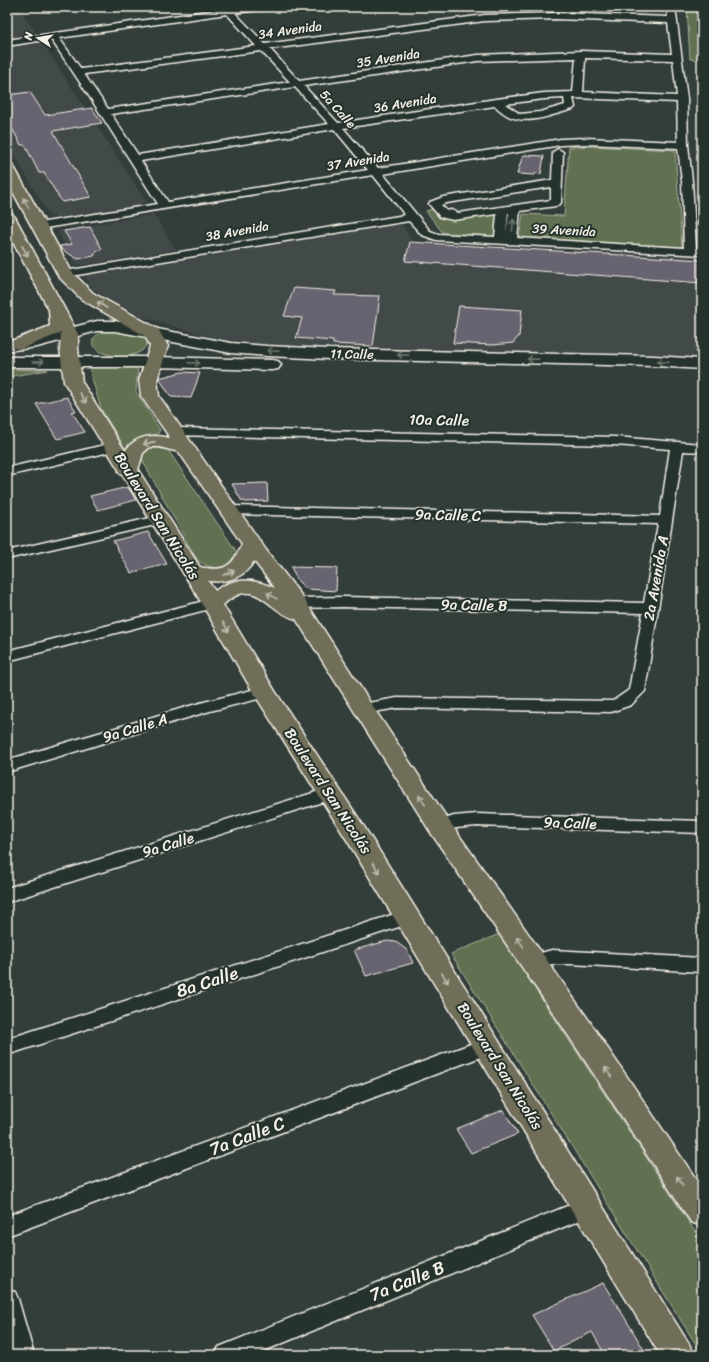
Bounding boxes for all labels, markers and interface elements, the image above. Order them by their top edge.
street label: 34 Avenida [257,14,324,46]
north arrow [18,18,58,58]
text: N [18,30,39,43]
street label: 35 Avenida [355,42,422,74]
street label: 5a Calle [314,84,362,134]
street label: 36 Avenida [372,87,438,119]
street label: 37 Avenida [325,145,391,177]
one-way arrow [22,197,29,209]
street label: 38 Avenida [204,214,271,248]
street label: 39 Avenida [532,217,597,243]
one-way arrow [509,219,516,232]
one-way arrow [22,245,30,257]
one-way arrow [97,301,108,309]
street label: 11 Calle [330,342,374,366]
one-way arrow [267,347,280,355]
one-way arrow [397,352,410,359]
one-way arrow [527,355,540,362]
one-way arrow [31,358,44,365]
one-way arrow [657,358,670,365]
one-way arrow [187,359,200,367]
one-way arrow [79,392,87,403]
street label: 10a Calle [409,406,469,434]
one-way arrow [143,440,156,448]
street label: Boulevard San Nicolás [107,447,207,585]
street label: 9a Calle C [414,501,482,529]
street label: 2a Avenida A [636,533,676,623]
one-way arrow [223,568,235,576]
street label: 9a Calle B [440,591,508,619]
one-way arrow [267,592,278,600]
one-way arrow [222,621,230,633]
street label: 9a Calle A [99,706,171,750]
street label: Boulevard San Nicolás [277,722,379,860]
one-way arrow [418,794,426,806]
street label: 9a Calle [543,809,597,837]
street label: 9a Calle [139,825,197,865]
one-way arrow [373,862,381,874]
one-way arrow [515,936,523,948]
street label: 8a Calle [172,957,243,1007]
one-way arrow [441,972,449,983]
street label: Boulevard San Nicolás [450,997,550,1135]
one-way arrow [604,1067,613,1078]
street label: 7a Calle C [204,1107,290,1165]
one-way arrow [676,1175,684,1187]
street label: 7a Calle B [364,1251,450,1311]

